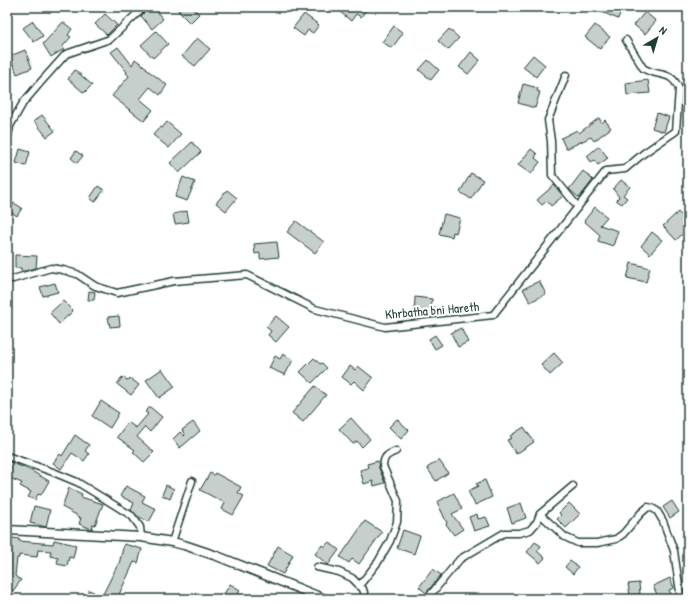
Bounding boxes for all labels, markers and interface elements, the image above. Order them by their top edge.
north arrow [637,18,677,58]
text: N [657,23,670,38]
street label: Khrbatha bni Hareth [384,297,480,323]

